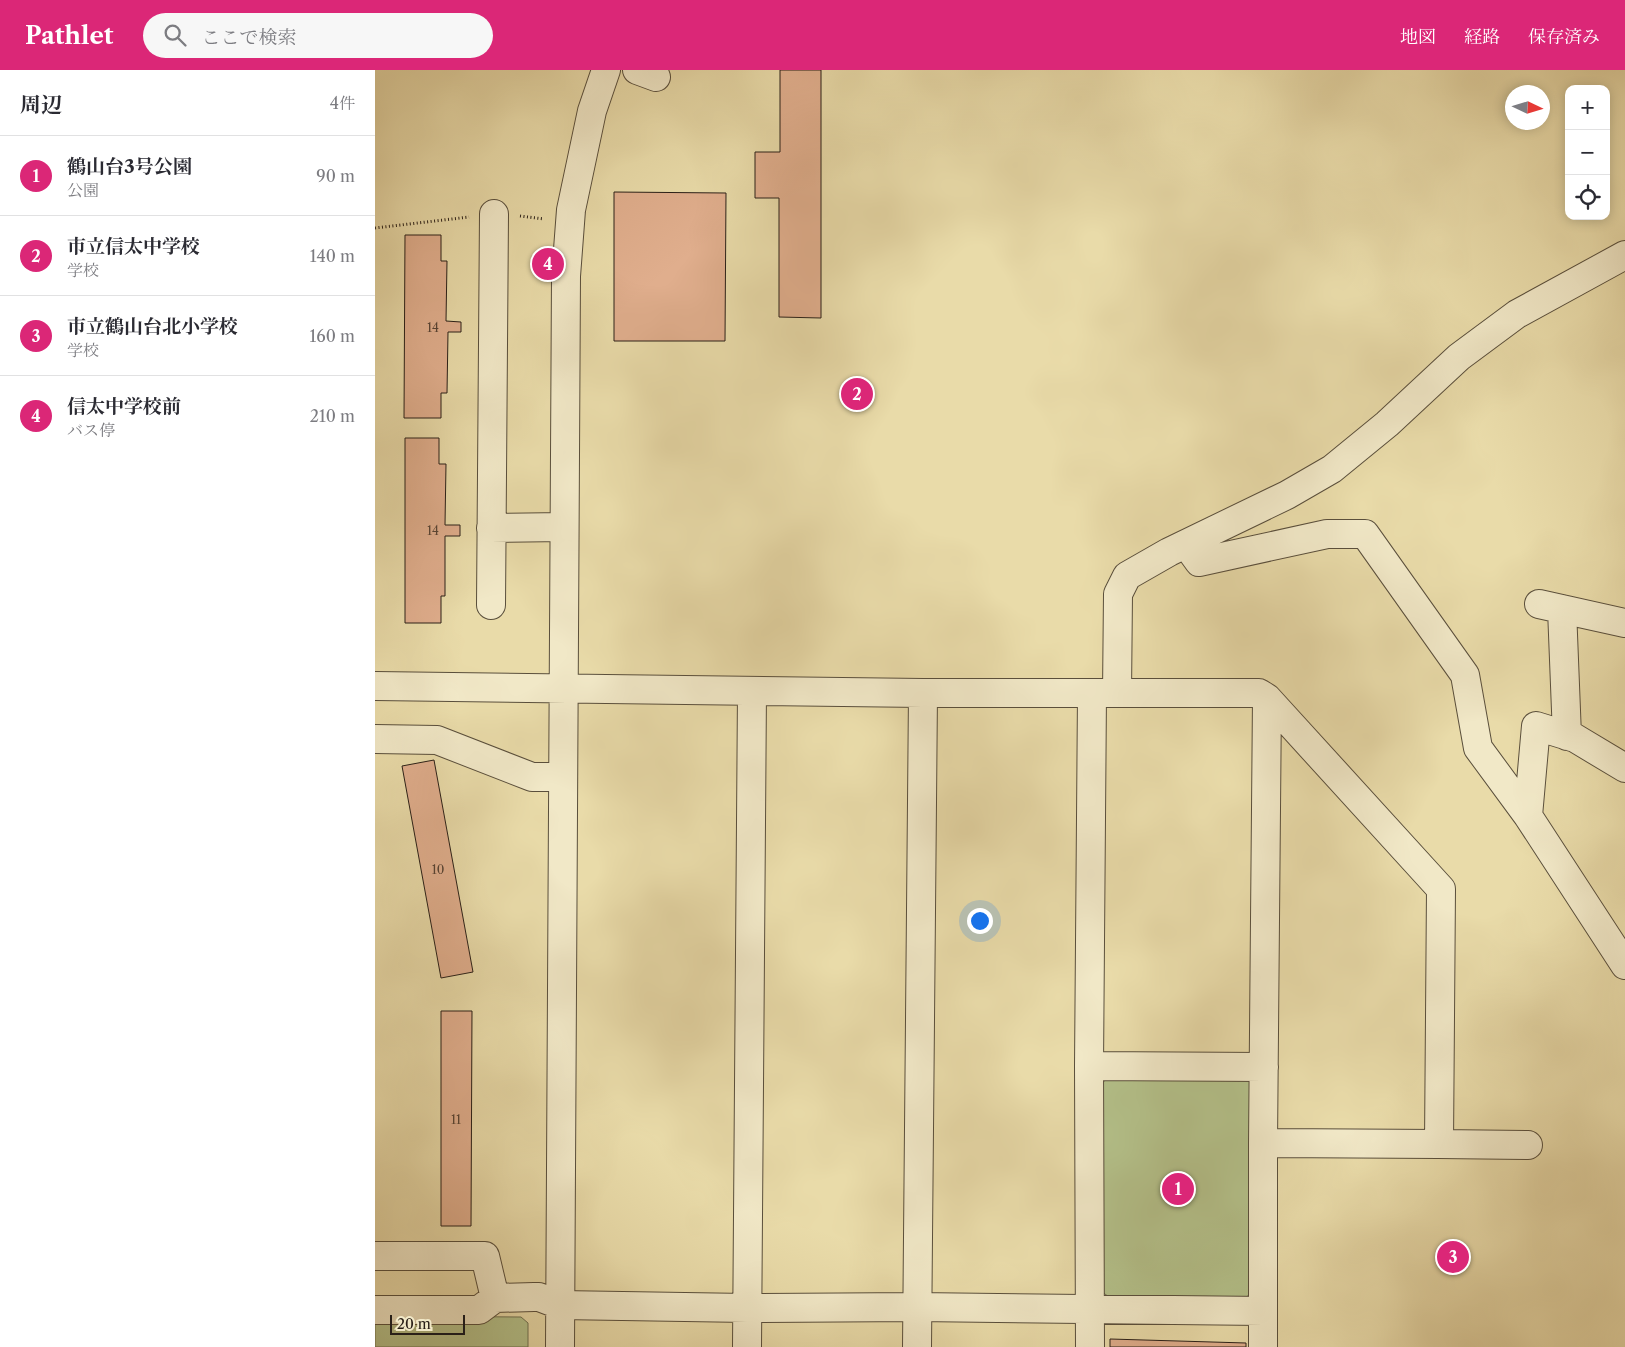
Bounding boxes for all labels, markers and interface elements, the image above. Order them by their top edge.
search box [143,13,493,58]
text: Pathlet [25,21,113,50]
icon: search [161,21,189,49]
text: ここで検索 [201,26,296,49]
text: 地図 [1400,26,1436,48]
text: 経路 [1464,26,1500,48]
text: 保存済み [1528,26,1600,48]
north arrow [1505,85,1550,130]
map controls [1565,85,1610,220]
button: + [1565,85,1610,130]
text: 周辺 [20,92,62,117]
text: 4件 [330,93,355,113]
button: − [1565,130,1610,175]
text: 鶴山台3号公園 [67,155,192,178]
text: 1 [32,166,40,186]
text: 90 m [316,166,355,186]
button: locate [1565,175,1610,220]
text: 公園 [67,180,99,200]
text: 市立信太中学校 [67,235,200,258]
pin: 4 [532,245,564,283]
text: 2 [31,246,41,266]
text: 140 m [310,246,355,266]
text: 学校 [67,260,99,280]
text: 市立鶴山台北小学校 [67,315,238,338]
house number: 14 [427,320,439,335]
text: 3 [31,326,41,346]
text: 160 m [310,326,355,346]
text: 学校 [67,340,99,360]
pin: 2 [841,375,873,413]
text: 信太中学校前 [67,395,181,418]
text: 4 [31,406,41,426]
text: 210 m [310,406,355,426]
text: バス停 [67,420,115,440]
house number: 14 [427,523,439,538]
house number: 10 [432,862,444,877]
your location [967,908,993,934]
house number: 11 [451,1112,461,1127]
pin: 1 [1162,1170,1194,1208]
pin: 3 [1437,1238,1469,1276]
scale bar [390,1312,465,1335]
text: 20 m [397,1315,431,1333]

